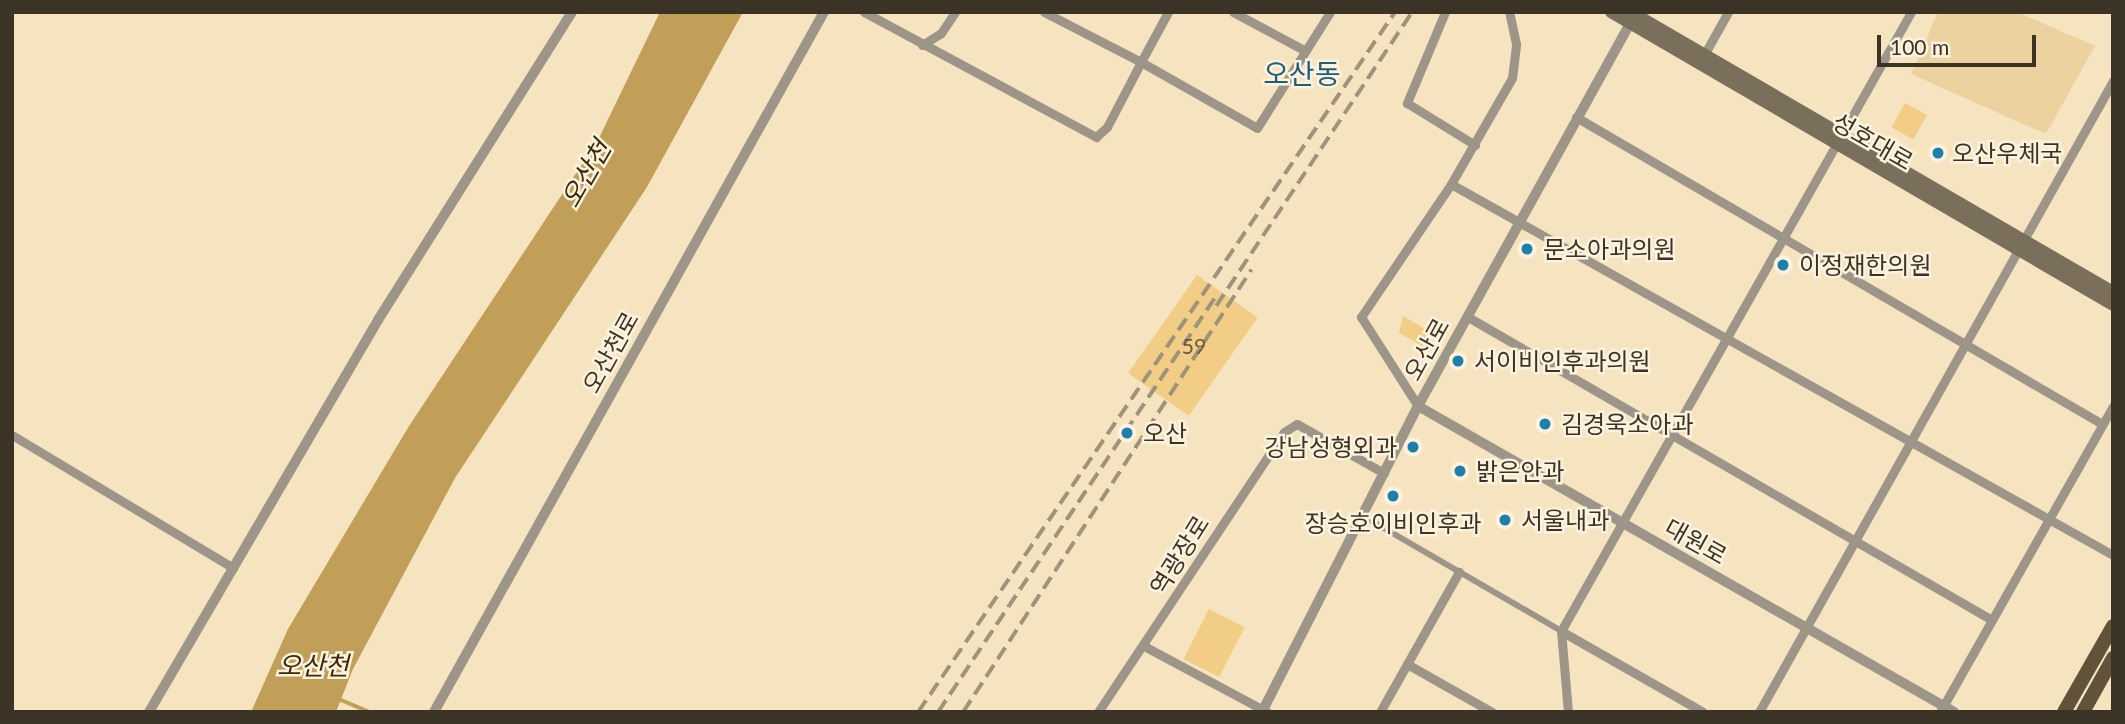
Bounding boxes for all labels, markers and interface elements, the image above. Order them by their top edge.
scale bar [1880,21,2039,65]
text: 100 m [1890,34,1949,59]
district label: 오산동 [1263,56,1341,90]
street label: 성호대로 [1828,106,1918,176]
water label: 오산천 [555,135,617,213]
place label: 오산우체국 [1952,139,2062,167]
marker: 오산우체국 [1930,145,1946,161]
place label: 문소아과의원 [1543,235,1675,263]
marker: 문소아과의원 [1517,239,1537,259]
place label: 이정재한의원 [1799,251,1931,279]
marker: 이정재한의원 [1773,255,1793,275]
street label: 오산천로 [576,306,644,398]
street label: 오산로 [1397,313,1455,385]
house number: 59 [1182,333,1206,359]
place label: 서이비인후과의원 [1474,347,1651,375]
marker: 서이비인후과의원 [1448,351,1468,371]
place label: 김경욱소아과 [1561,410,1693,438]
marker: 김경욱소아과 [1535,414,1555,434]
place label: 오산 [1143,419,1187,447]
marker: 오산 [1117,423,1137,443]
place label: 강남성형외과 [1265,433,1397,461]
marker: 강남성형외과 [1403,437,1423,457]
place label: 밝은안과 [1476,457,1564,485]
marker: 밝은안과 [1450,461,1470,481]
marker: 장승호이비인후과 [1383,486,1403,506]
place label: 서울내과 [1521,506,1609,534]
place label: 장승호이비인후과 [1305,509,1481,537]
street label: 역광장로 [1143,510,1215,600]
marker: 서울내과 [1495,510,1515,530]
street label: 대원로 [1660,512,1732,570]
water label: 오산천 [277,650,349,682]

